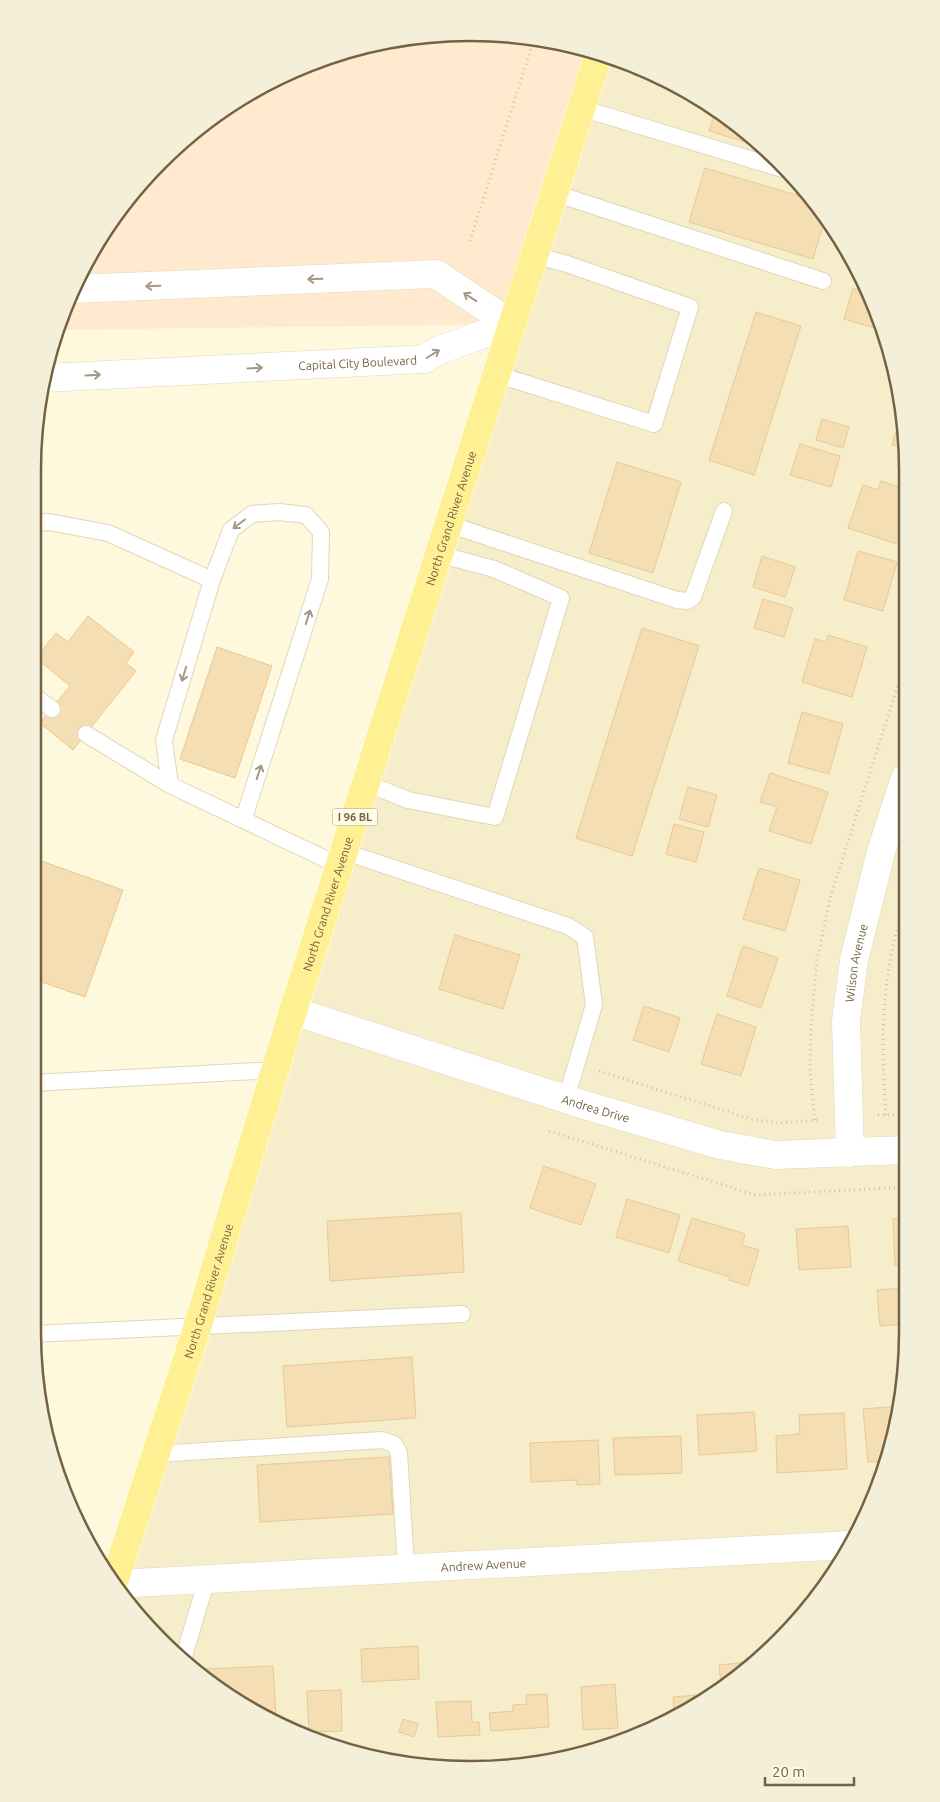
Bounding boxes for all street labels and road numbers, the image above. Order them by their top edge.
street label: Capital City Boulevard [298,353,417,372]
street label: North Grand River Avenue [423,449,478,587]
road number: I 96 BL [332,809,378,826]
street label: North Grand River Avenue [300,835,355,973]
street label: Wilson Avenue [842,922,869,1003]
street label: Andrea Drive [560,1092,631,1124]
street label: North Grand River Avenue [181,1222,235,1360]
street label: Andrew Avenue [440,1556,526,1573]

